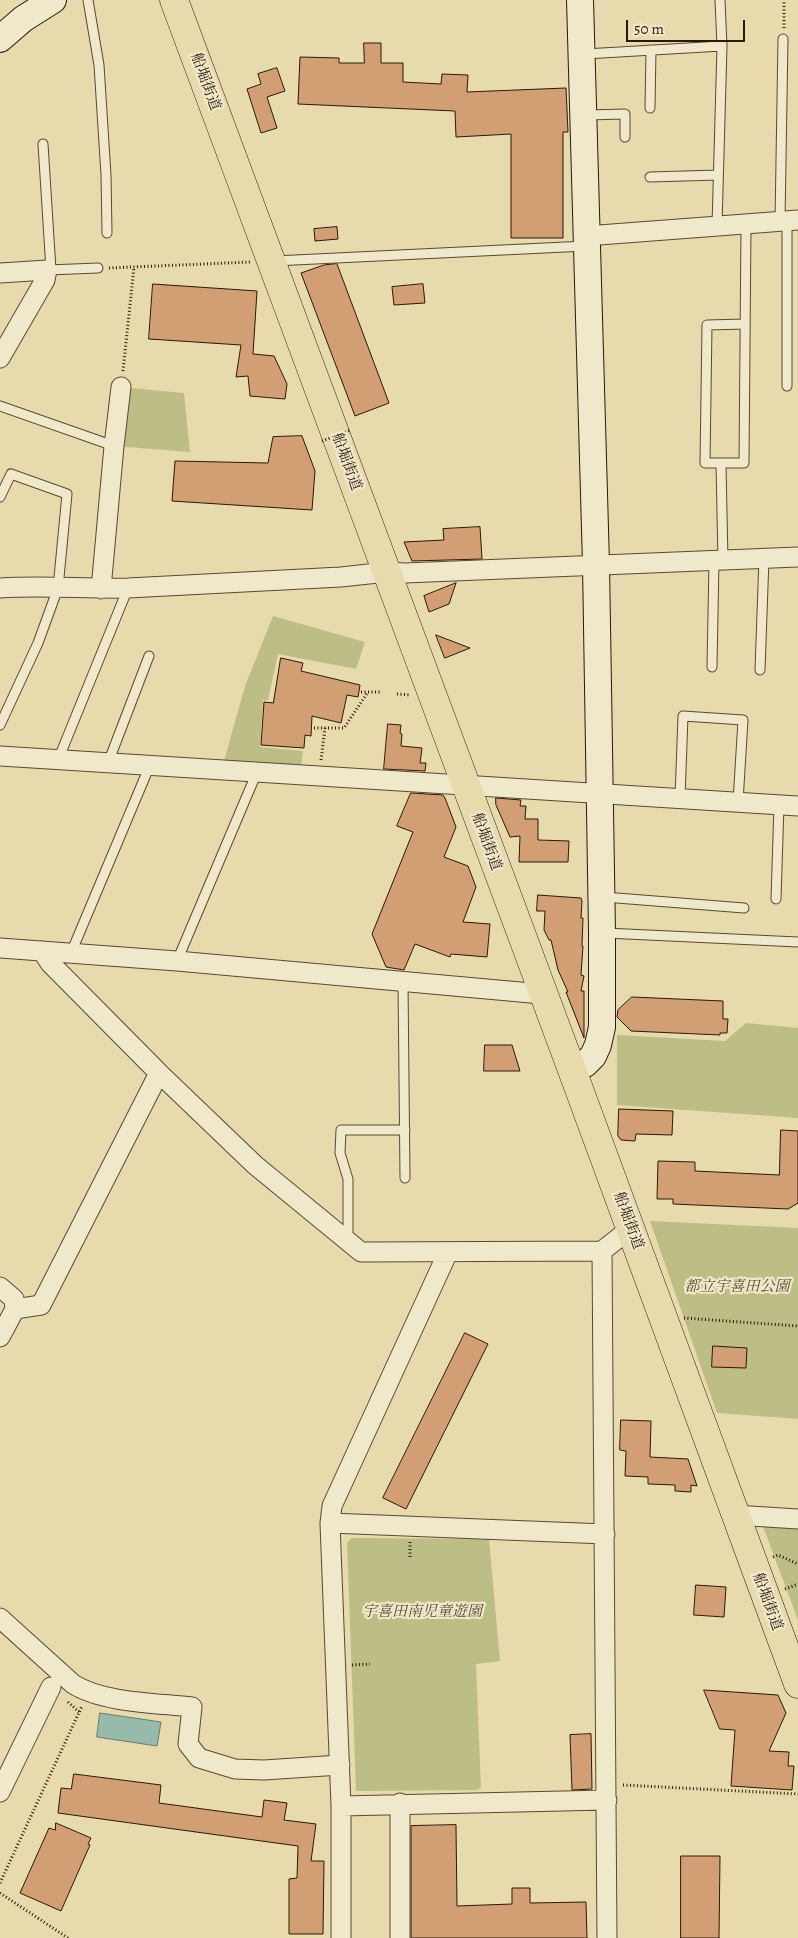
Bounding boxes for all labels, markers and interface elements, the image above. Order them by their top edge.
scale bar [628,10,747,42]
text: 50 m [634,19,664,39]
street label: 船堀街道 [186,51,224,113]
street label: 船堀街道 [327,431,365,493]
street label: 船堀街道 [467,811,505,873]
street label: 船堀街道 [609,1190,647,1252]
park label: 都立宇喜田公園 [685,1278,789,1296]
street label: 船堀街道 [748,1571,786,1633]
park label: 宇喜田南児童遊園 [362,1603,482,1621]

